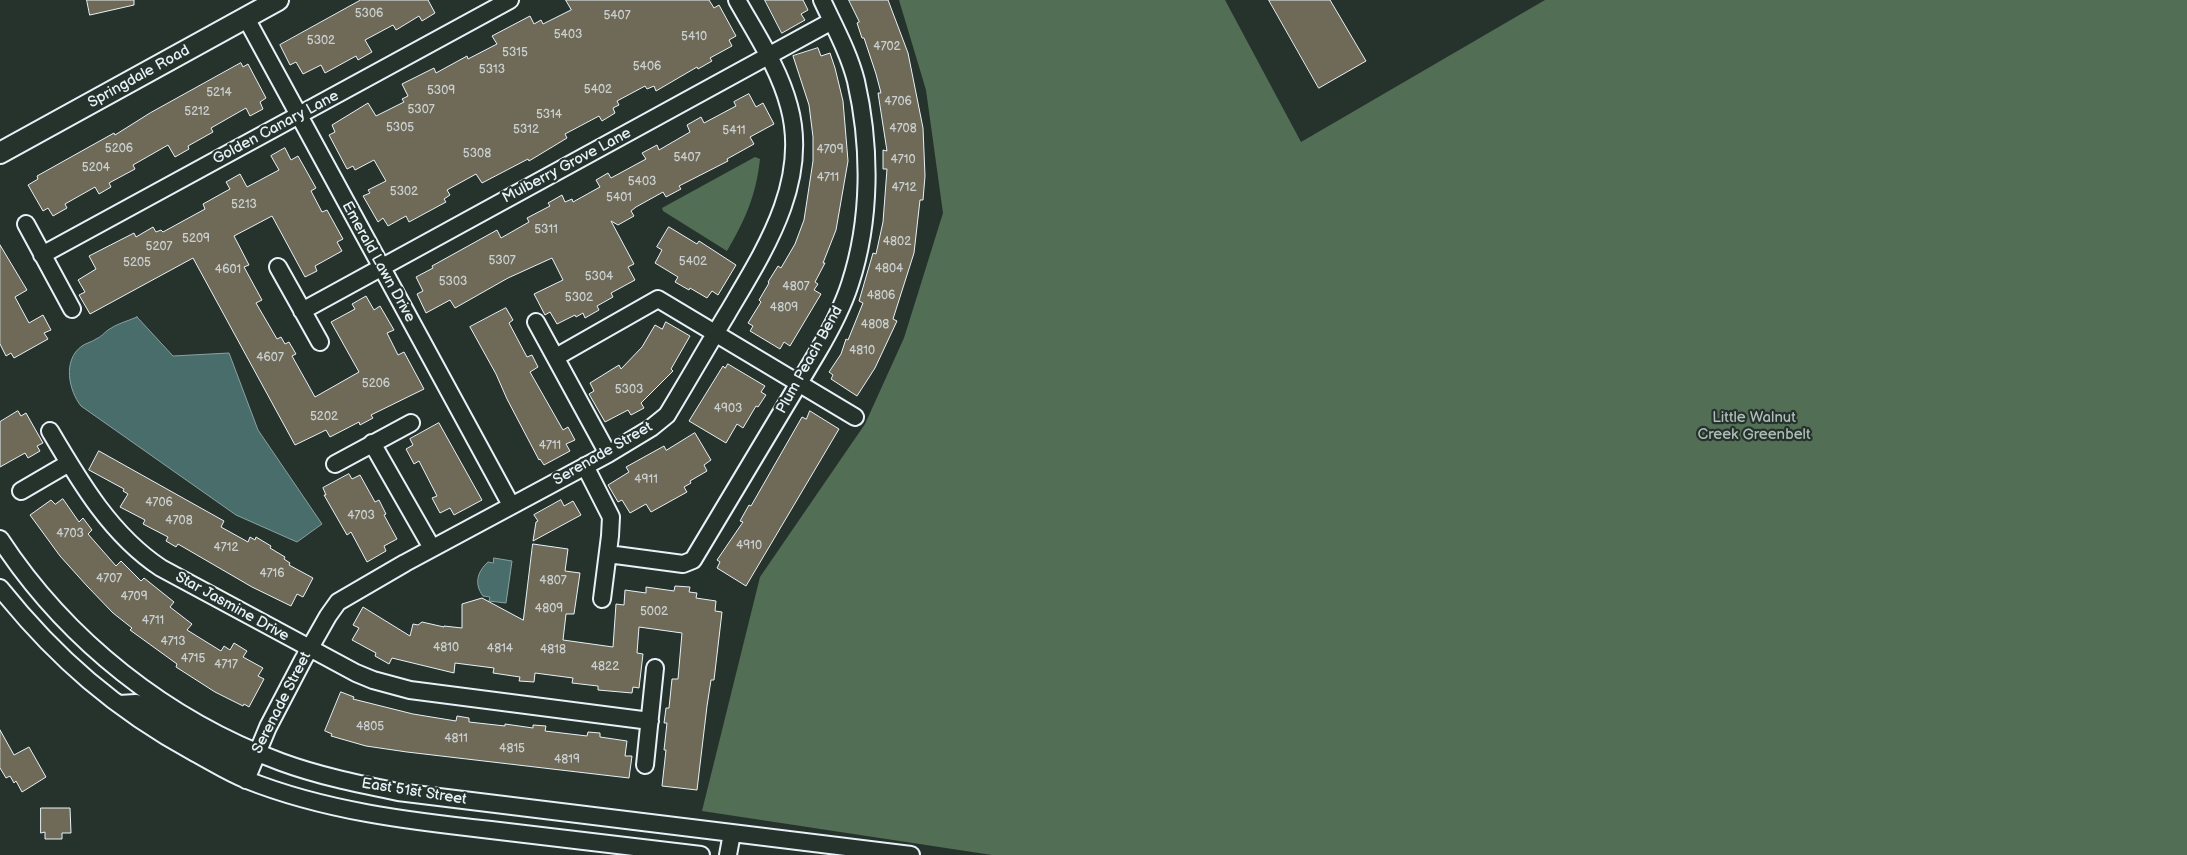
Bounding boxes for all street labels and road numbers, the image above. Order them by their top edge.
street label: Springdale Road [85,42,193,112]
street label: Golden Canary Lane [210,87,342,169]
street label: Mulberry Grove Lane [500,124,634,208]
street label: Emerald Lawn Drive [337,199,419,325]
street label: Plum Peach Bend [773,303,847,417]
street label: Serenade Street [550,418,656,490]
street label: Star Jasmine Drive [172,568,292,646]
street label: Serenade Street [249,649,315,757]
street label: East 51st Street [360,775,468,809]

